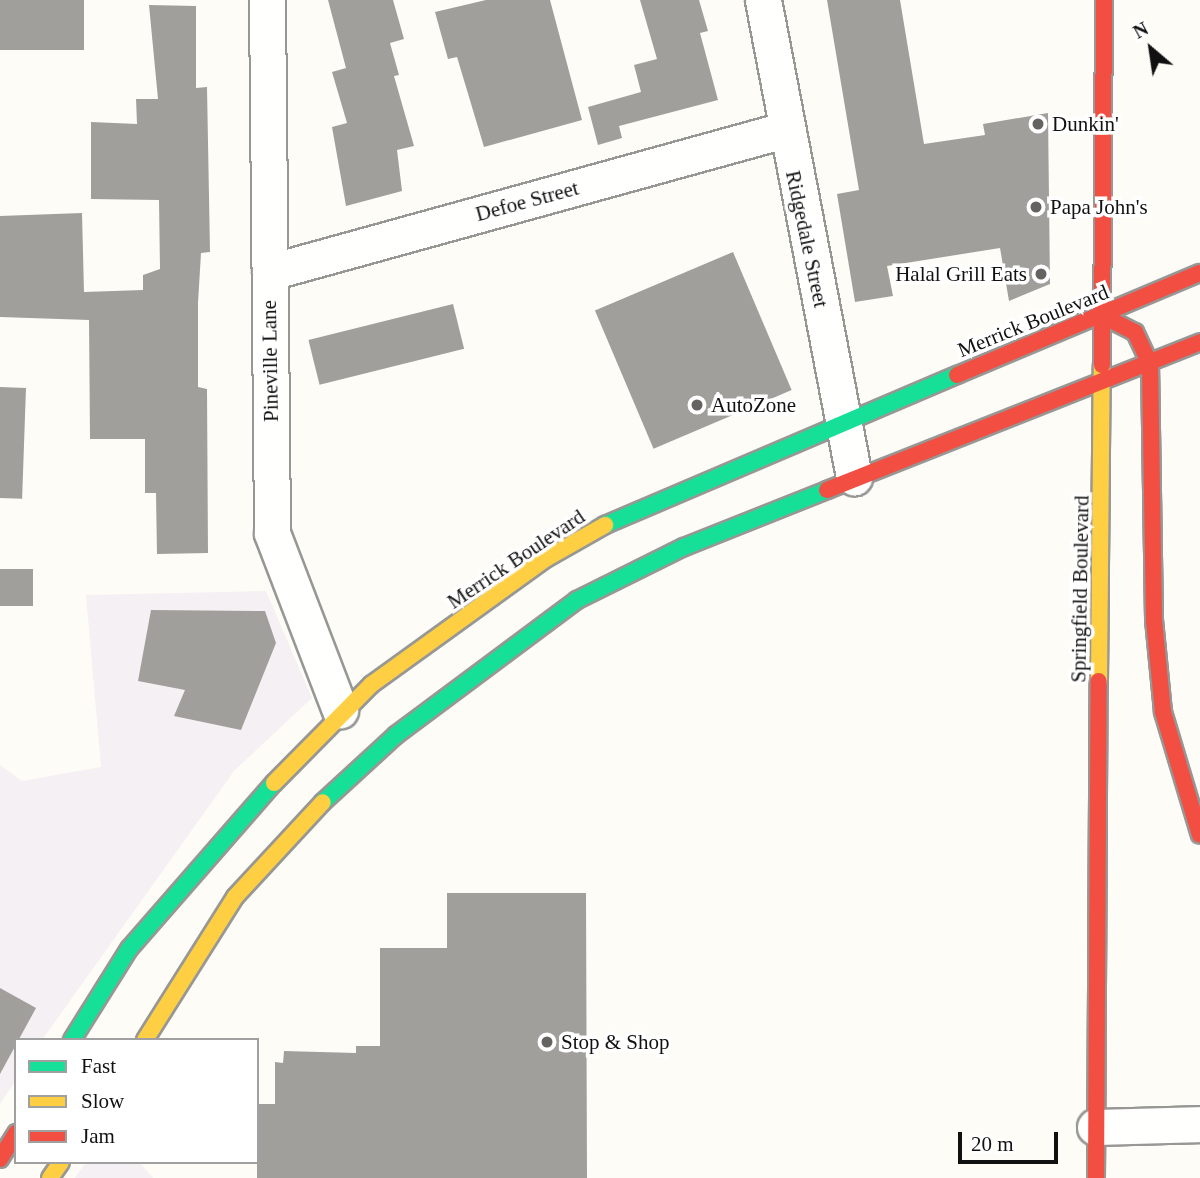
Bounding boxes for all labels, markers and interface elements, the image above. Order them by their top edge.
north arrow [1116,14,1186,84]
text: N [1129,18,1152,43]
place label: Dunkin' [1052,111,1119,137]
marker: Dunkin' [1030,116,1046,132]
street label: Ridgedale Street [780,168,834,310]
street label: Defoe Street [473,175,581,227]
place label: Papa John's [1050,194,1148,220]
marker: Papa John's [1028,199,1044,215]
place label: Halal Grill Eats [895,261,1027,287]
marker: Halal Grill Eats [1033,266,1049,282]
street label: Merrick Boulevard [954,279,1112,363]
street label: Pineville Lane [256,300,284,422]
place label: AutoZone [711,392,796,418]
marker: AutoZone [689,397,705,413]
street label: Springfield Boulevard [1066,495,1094,683]
street label: Merrick Boulevard [442,504,590,614]
place label: Stop & Shop [561,1029,670,1055]
marker: Stop & Shop [539,1034,555,1050]
legend [14,1038,259,1164]
text: Fast [81,1054,116,1078]
text: Slow [81,1089,124,1113]
scale bar [962,1118,1062,1162]
text: Jam [81,1124,115,1148]
text: 20 m [971,1132,1014,1156]

